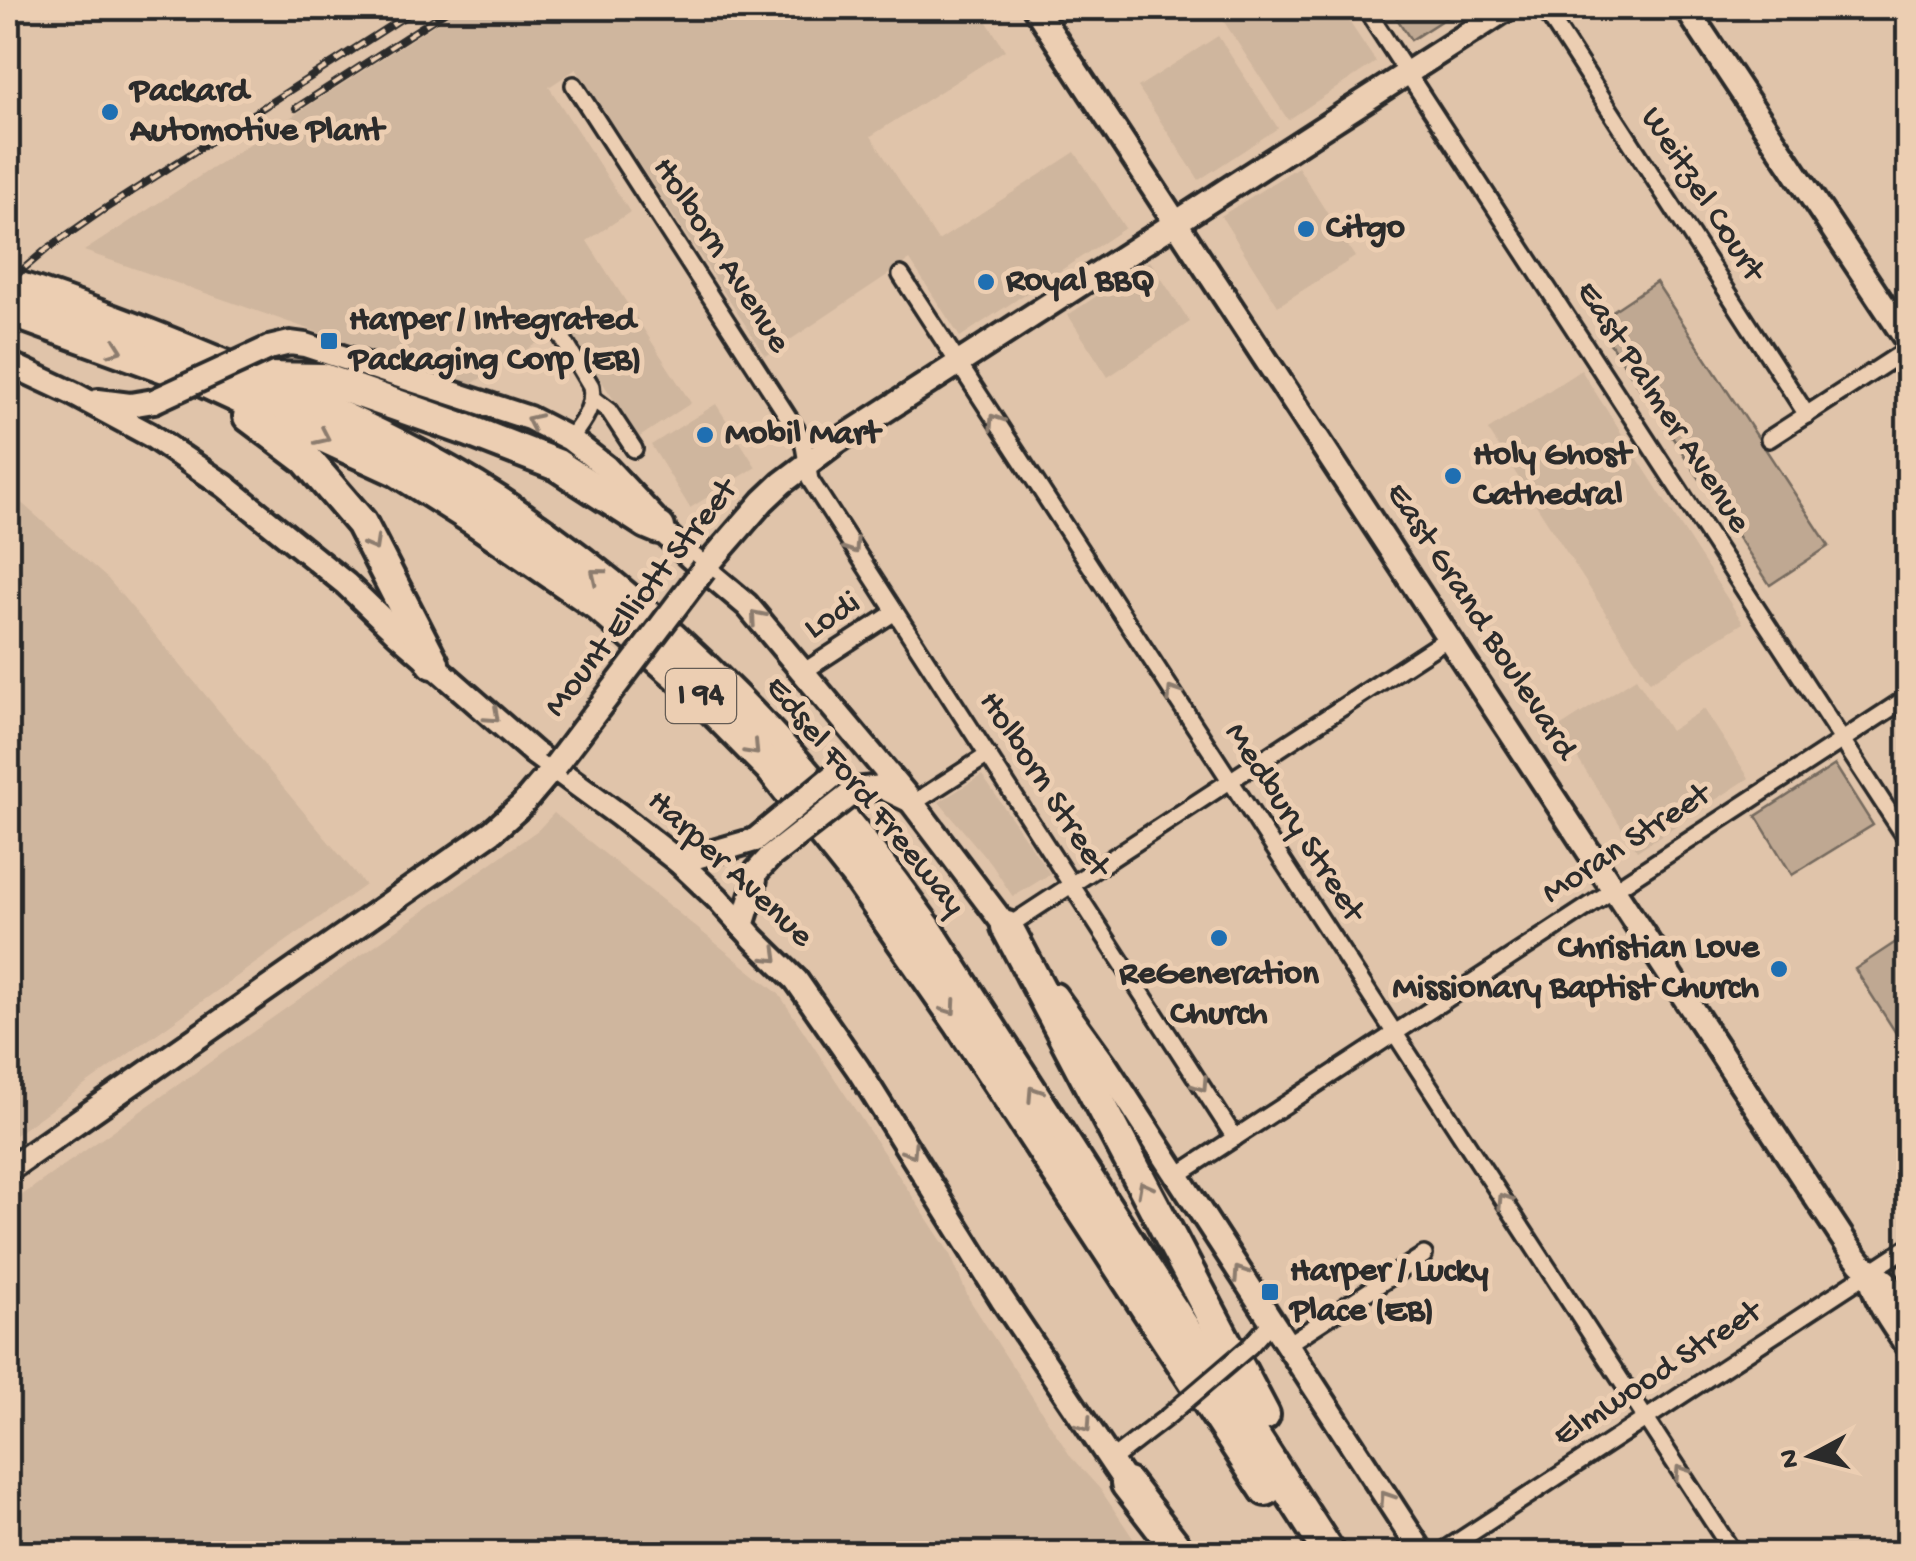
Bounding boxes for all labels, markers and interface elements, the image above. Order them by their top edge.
place label: Packard Automotive Plant [128,72,387,153]
street label: Weitzel Court [1630,100,1774,292]
marker: Packard Automotive Plant [99,101,121,123]
street label: Holborn Avenue [642,150,799,362]
place label: Citgo [1326,209,1405,250]
marker: Citgo [1295,218,1317,240]
place label: Royal BBQ [1006,262,1154,303]
marker: Royal BBQ [975,271,997,293]
street label: East Palmer Avenue [1565,274,1759,542]
place label: Harper / Integrated Packaging Corp (EB) [347,301,642,382]
marker: Harper / Integrated Packaging Corp (EB) [318,330,340,352]
one-way arrow [107,337,124,358]
one-way arrow [525,413,543,433]
one-way arrow [989,413,1008,431]
place label: Mobil Mart [725,415,884,456]
one-way arrow [313,424,331,444]
marker: Mobil Mart [694,424,716,446]
place label: Holy Ghost Cathedral [1473,436,1634,517]
marker: Holy Ghost Cathedral [1442,465,1464,487]
street label: Mount Elliott Street [536,469,749,726]
street label: East Grand Boulevard [1375,476,1586,770]
one-way arrow [360,533,380,551]
one-way arrow [841,537,860,555]
one-way arrow [590,569,608,587]
street label: Lodi [797,584,869,650]
one-way arrow [750,610,768,629]
road number: I 94 [666,669,736,723]
street label: Edsel Ford Freeway [755,669,973,925]
street label: Holborn Street [968,684,1120,888]
one-way arrow [1166,686,1185,704]
one-way arrow [481,704,500,722]
street label: Medbury Street [1213,716,1374,932]
one-way arrow [741,738,759,756]
street label: Moran Street [1535,774,1721,915]
street label: Harper Avenue [637,782,822,958]
marker: ReGeneration Church [1208,927,1230,949]
place label: Christian Love Missionary Baptist Church [1392,929,1760,1010]
one-way arrow [760,944,778,962]
place label: ReGeneration Church [1119,955,1319,1036]
marker: Christian Love Missionary Baptist Church [1768,958,1790,980]
one-way arrow [938,997,956,1015]
one-way arrow [1188,1074,1207,1092]
one-way arrow [1028,1086,1046,1105]
one-way arrow [898,1140,917,1158]
one-way arrow [1137,1181,1157,1199]
one-way arrow [1497,1192,1516,1210]
place label: Harper / Lucky Place (EB) [1288,1252,1489,1333]
one-way arrow [1233,1265,1252,1283]
marker: Harper / Lucky Place (EB) [1259,1281,1281,1303]
street label: Elmwood Street [1546,1291,1772,1458]
north arrow [1761,1406,1861,1506]
one-way arrow [1073,1414,1091,1433]
text: N [1773,1447,1808,1470]
one-way arrow [1674,1465,1693,1483]
one-way arrow [1380,1491,1399,1509]

